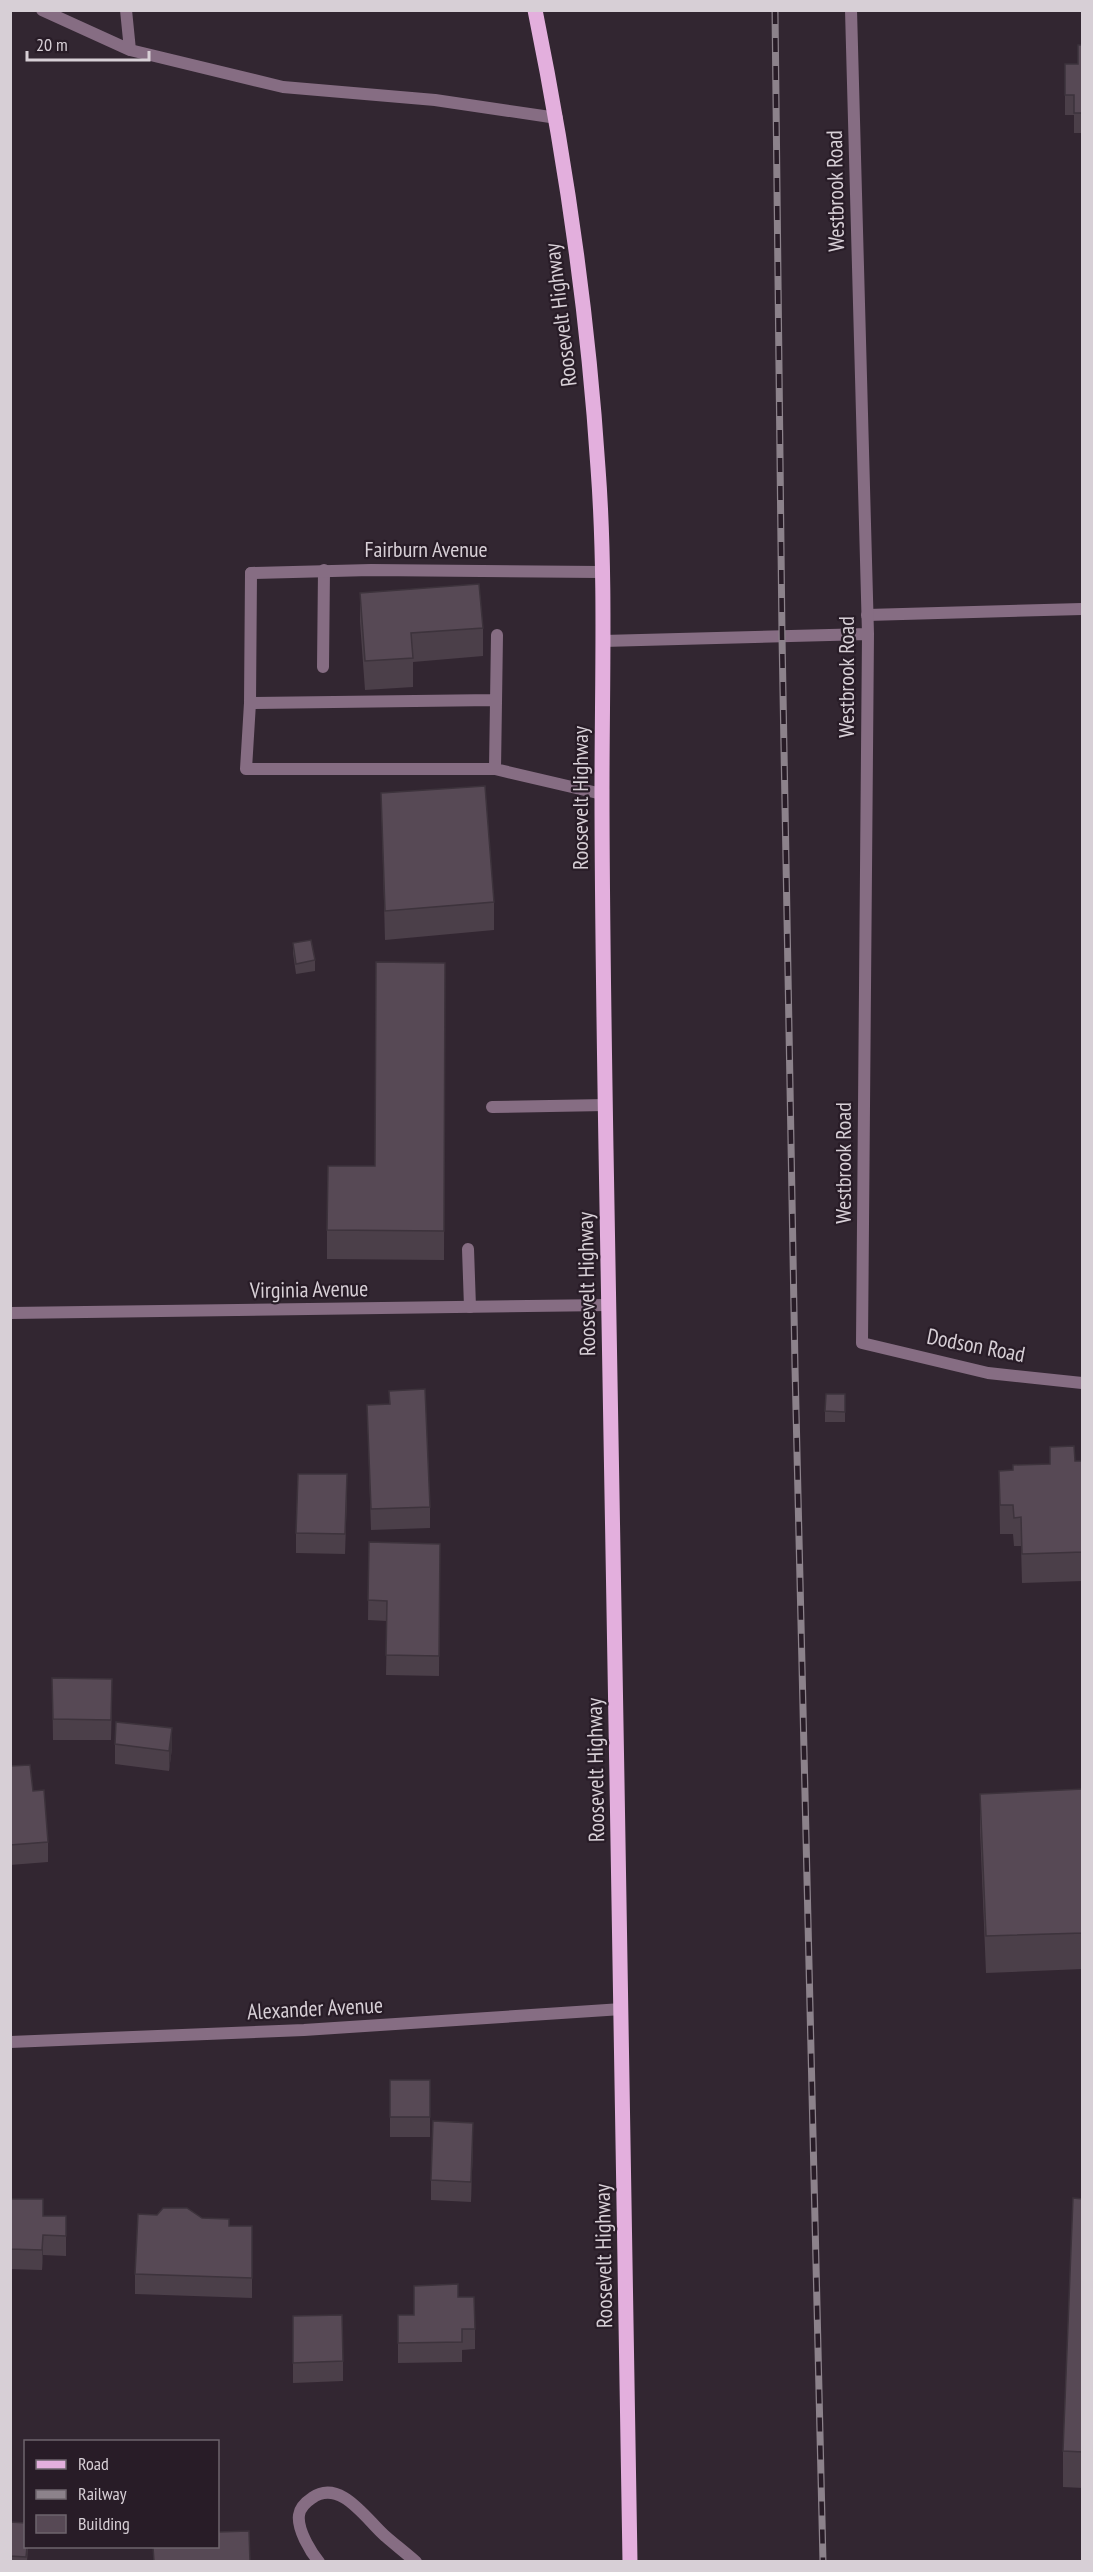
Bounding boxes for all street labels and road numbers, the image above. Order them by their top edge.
street label: Westbrook Road [820,130,850,252]
street label: Roosevelt Highway [537,241,583,388]
street label: Fairburn Avenue [364,535,488,563]
street label: Westbrook Road [832,616,860,738]
street label: Roosevelt Highway [566,725,594,870]
street label: Westbrook Road [829,1102,857,1224]
street label: Roosevelt Highway [571,1211,601,1356]
street label: Virginia Avenue [249,1274,368,1304]
street label: Dodson Road [925,1322,1027,1368]
street label: Roosevelt Highway [580,1697,610,1842]
street label: Alexander Avenue [246,1990,384,2026]
street label: Roosevelt Highway [588,2183,618,2328]

